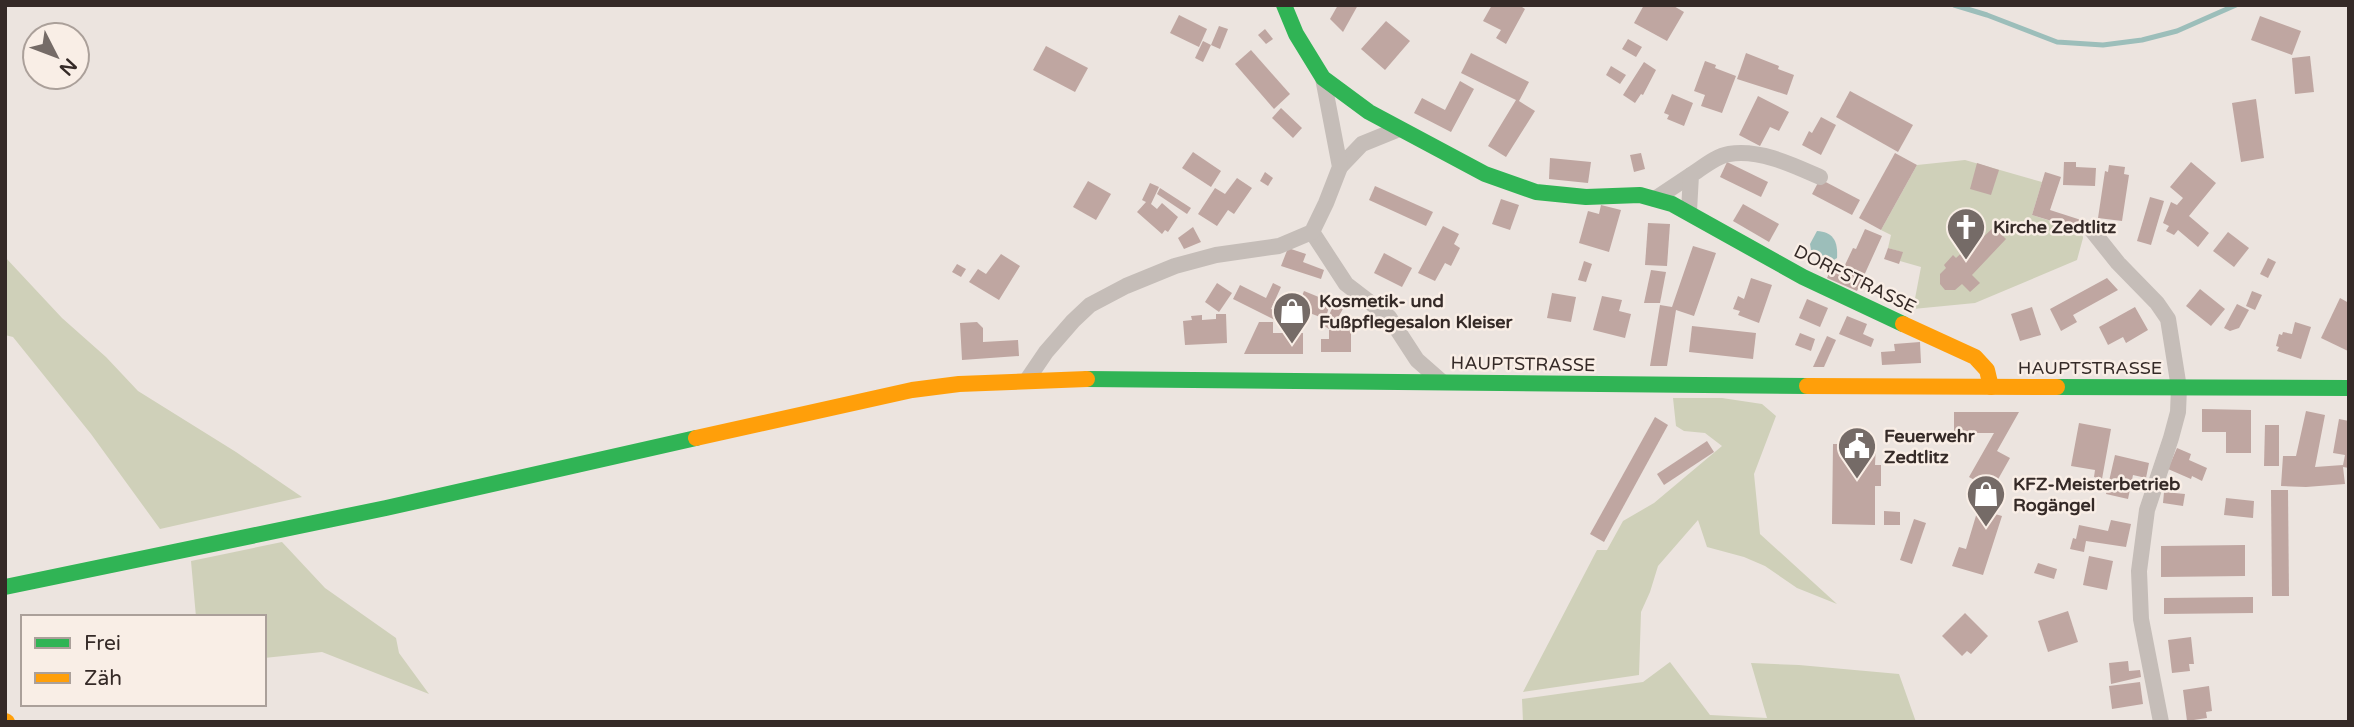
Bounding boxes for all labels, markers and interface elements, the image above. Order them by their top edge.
north arrow [21,21,91,91]
text: N [55,54,81,80]
church icon: Kirche Zedtlitz [1945,206,1987,261]
place label: Kirche Zedtlitz [1993,216,2116,238]
street label: DORFSTRASSE [1790,240,1920,318]
shop icon: Kosmetik- und Fußpflegesalon Kleiser [1271,290,1313,345]
place label: Kosmetik- und Fußpflegesalon Kleiser [1319,290,1514,333]
street label: HAUPTSTRASSE [1450,352,1596,376]
street label: HAUPTSTRASSE [2018,357,2162,379]
public building icon: Feuerwehr Zedtlitz [1836,425,1878,480]
place label: Feuerwehr Zedtlitz [1884,425,1976,468]
shop icon: KFZ-Meisterbetrieb Rogängel [1965,473,2007,528]
place label: KFZ-Meisterbetrieb Rogängel [2013,473,2180,516]
legend [21,615,266,706]
text: Frei [84,631,121,656]
text: Zäh [84,666,122,691]

